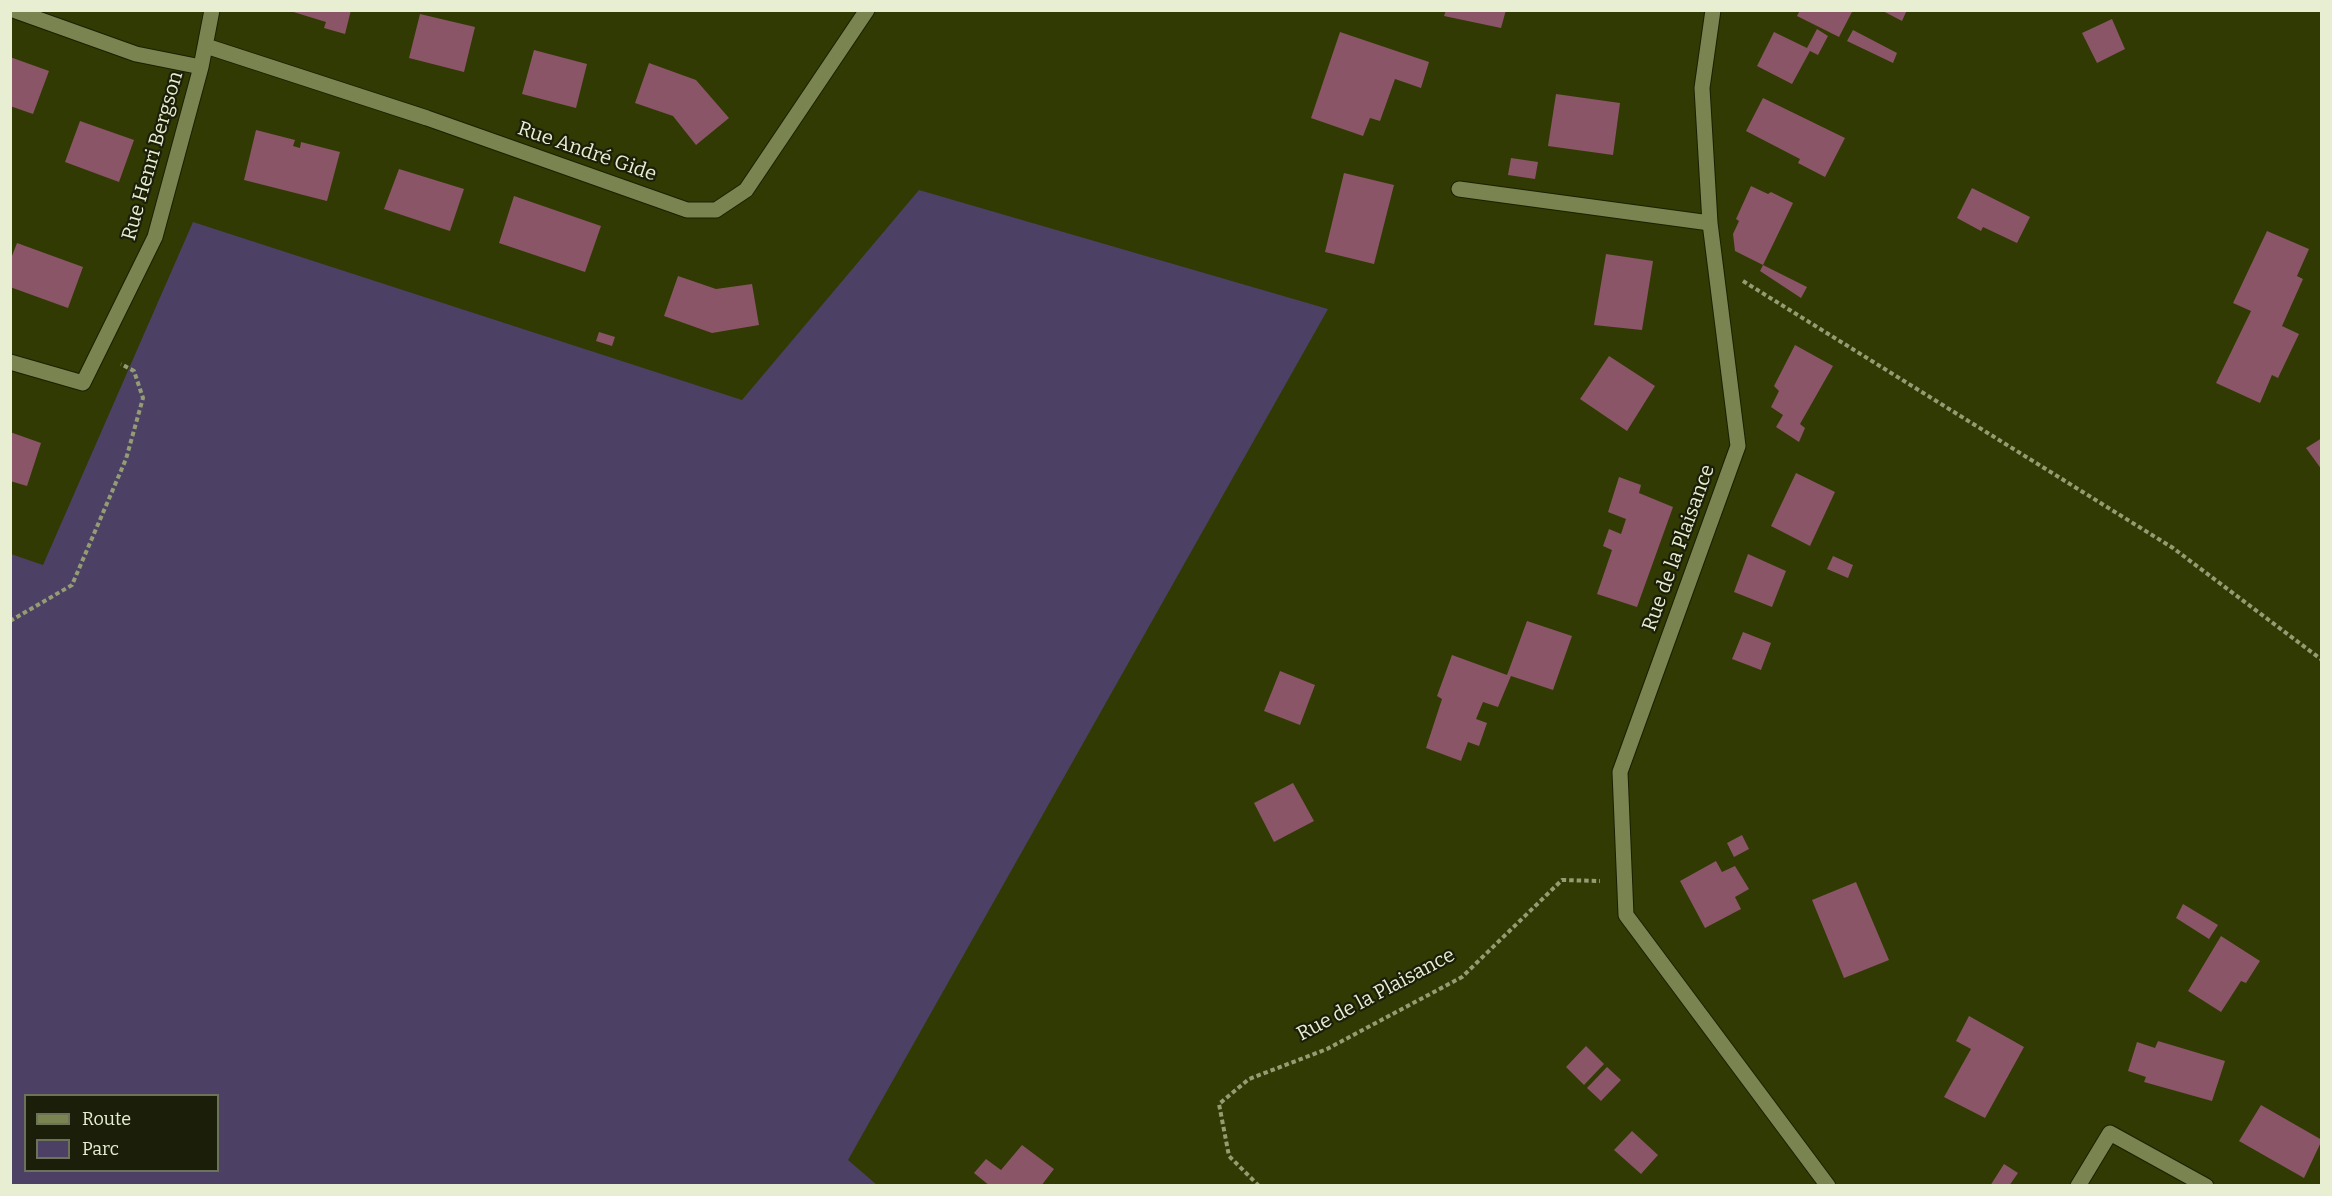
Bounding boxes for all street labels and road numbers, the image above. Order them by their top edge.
street label: Rue Henri Bergson [117,69,189,243]
street label: Rue André Gide [514,117,660,187]
street label: Rue de la Plaisance [1638,461,1720,635]
street label: Rue de la Plaisance [1293,943,1459,1047]

